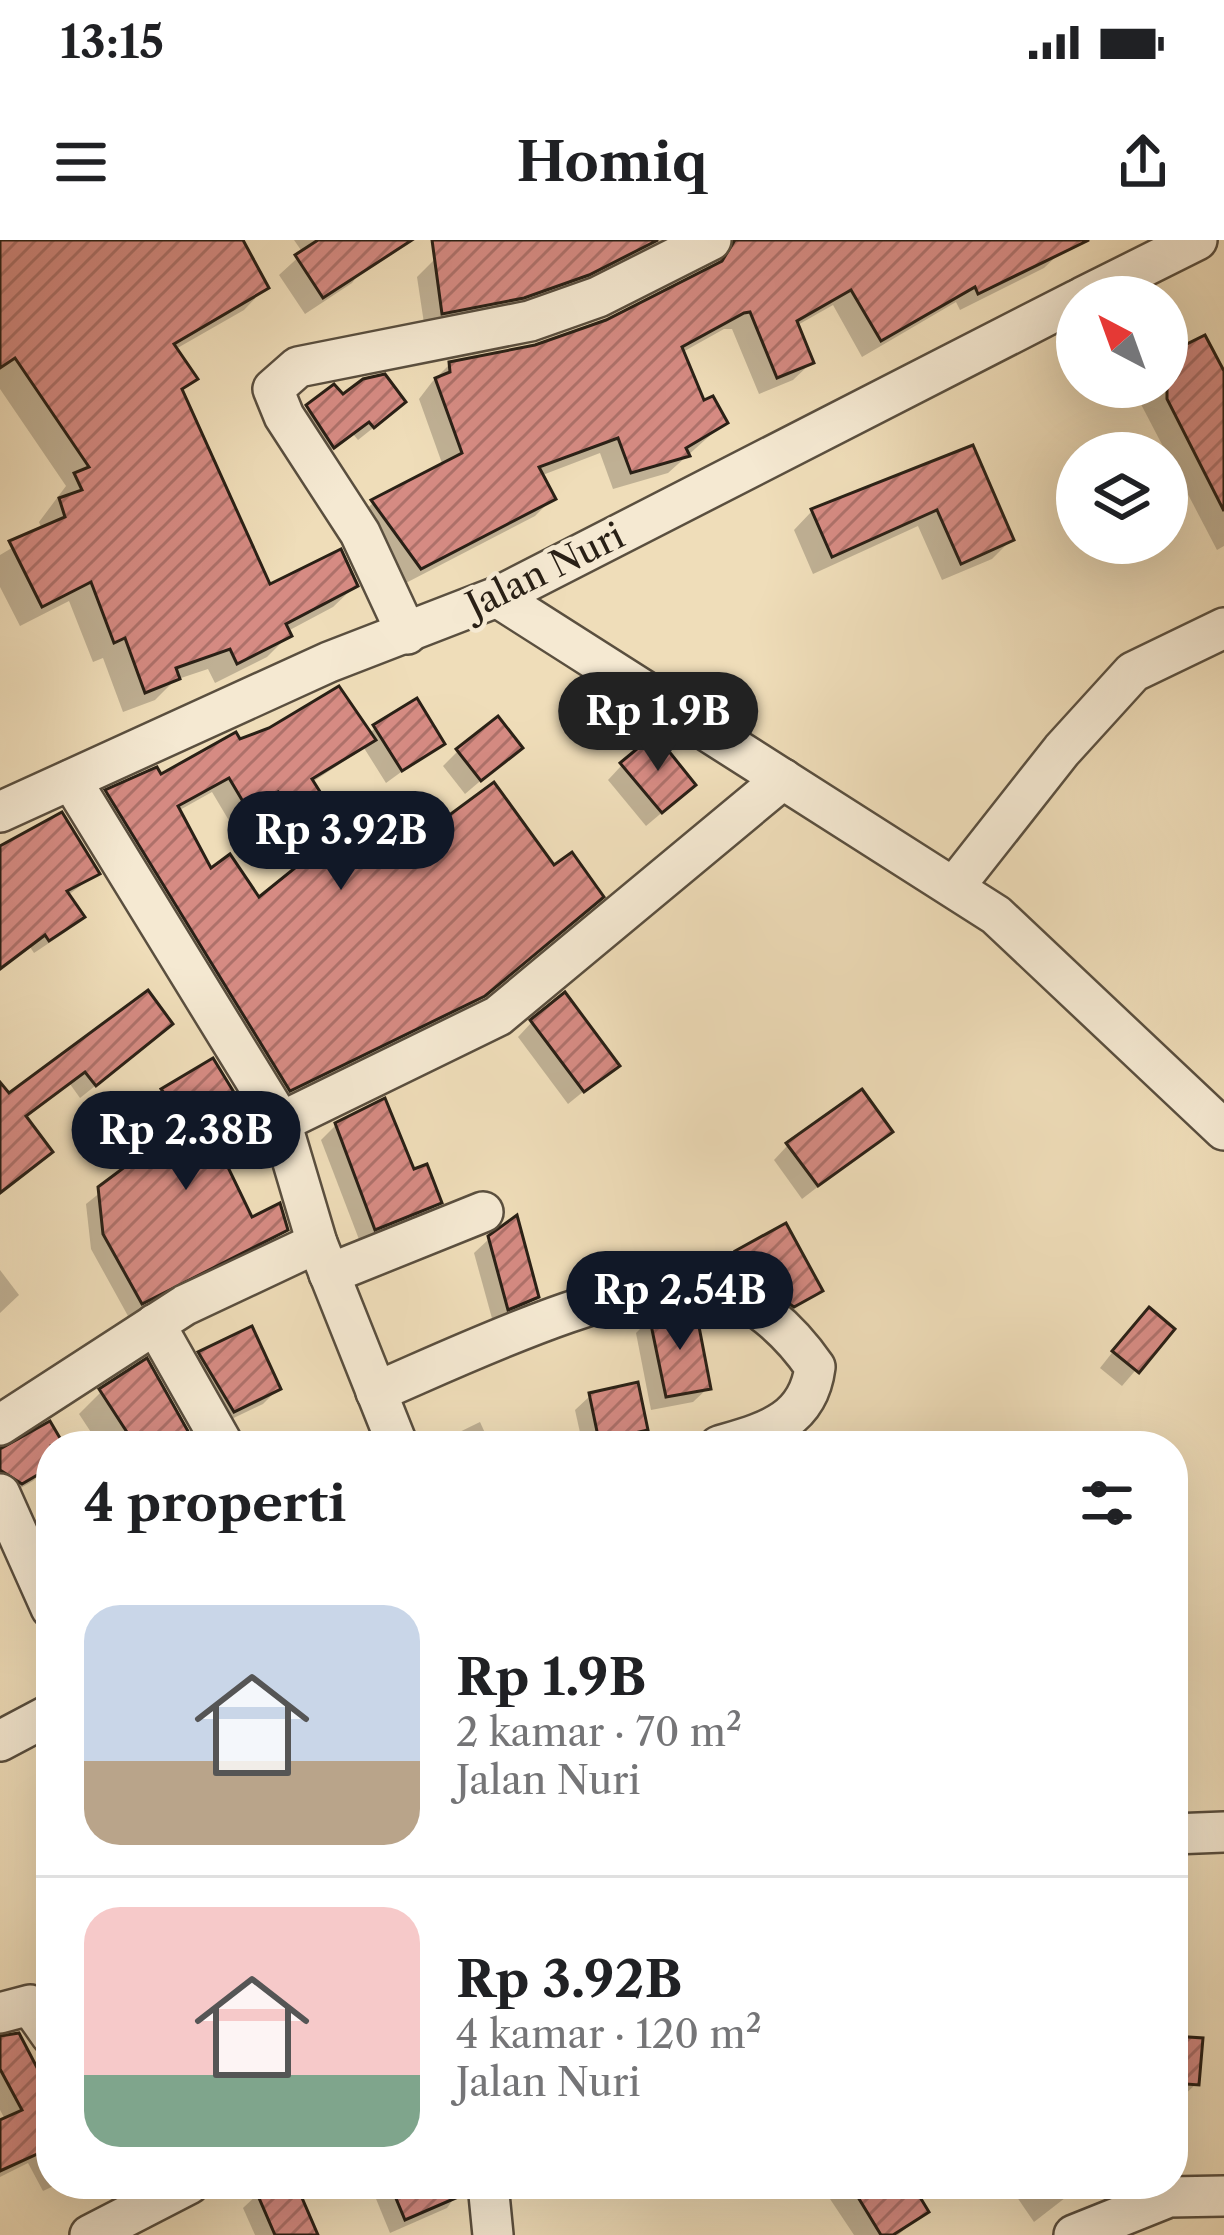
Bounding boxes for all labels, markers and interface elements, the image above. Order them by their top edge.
text: 13:15 [60,14,164,70]
icon: menu [48,129,114,195]
text: Homiq [517,129,707,195]
icon: share [1110,129,1176,195]
north arrow [1056,276,1188,408]
map controls [1056,276,1188,564]
button: layers [1056,432,1188,564]
street label: Jalan Nuri [454,513,631,629]
pin: Rp 1.9B [547,672,769,774]
text: Rp 1.9B [585,687,731,735]
pin: Rp 3.92B [217,791,465,893]
text: Rp 3.92B [254,806,428,854]
pin: Rp 2.38B [62,1091,310,1193]
text: Rp 2.38B [99,1106,273,1154]
pin: Rp 2.54B [556,1251,804,1353]
text: Rp 2.54B [593,1266,767,1314]
icon: filters [1074,1470,1140,1536]
text: 4 properti [84,1472,346,1534]
text: Rp 1.9B [456,1646,646,1708]
icon: home [180,1653,324,1797]
text: 2 kamar · 70 m² [456,1708,742,1756]
text: Jalan Nuri [456,1756,641,1804]
text: Rp 3.92B [456,1948,682,2010]
icon: home [180,1955,324,2099]
text: 4 kamar · 120 m² [456,2010,762,2058]
text: Jalan Nuri [456,2058,641,2106]

